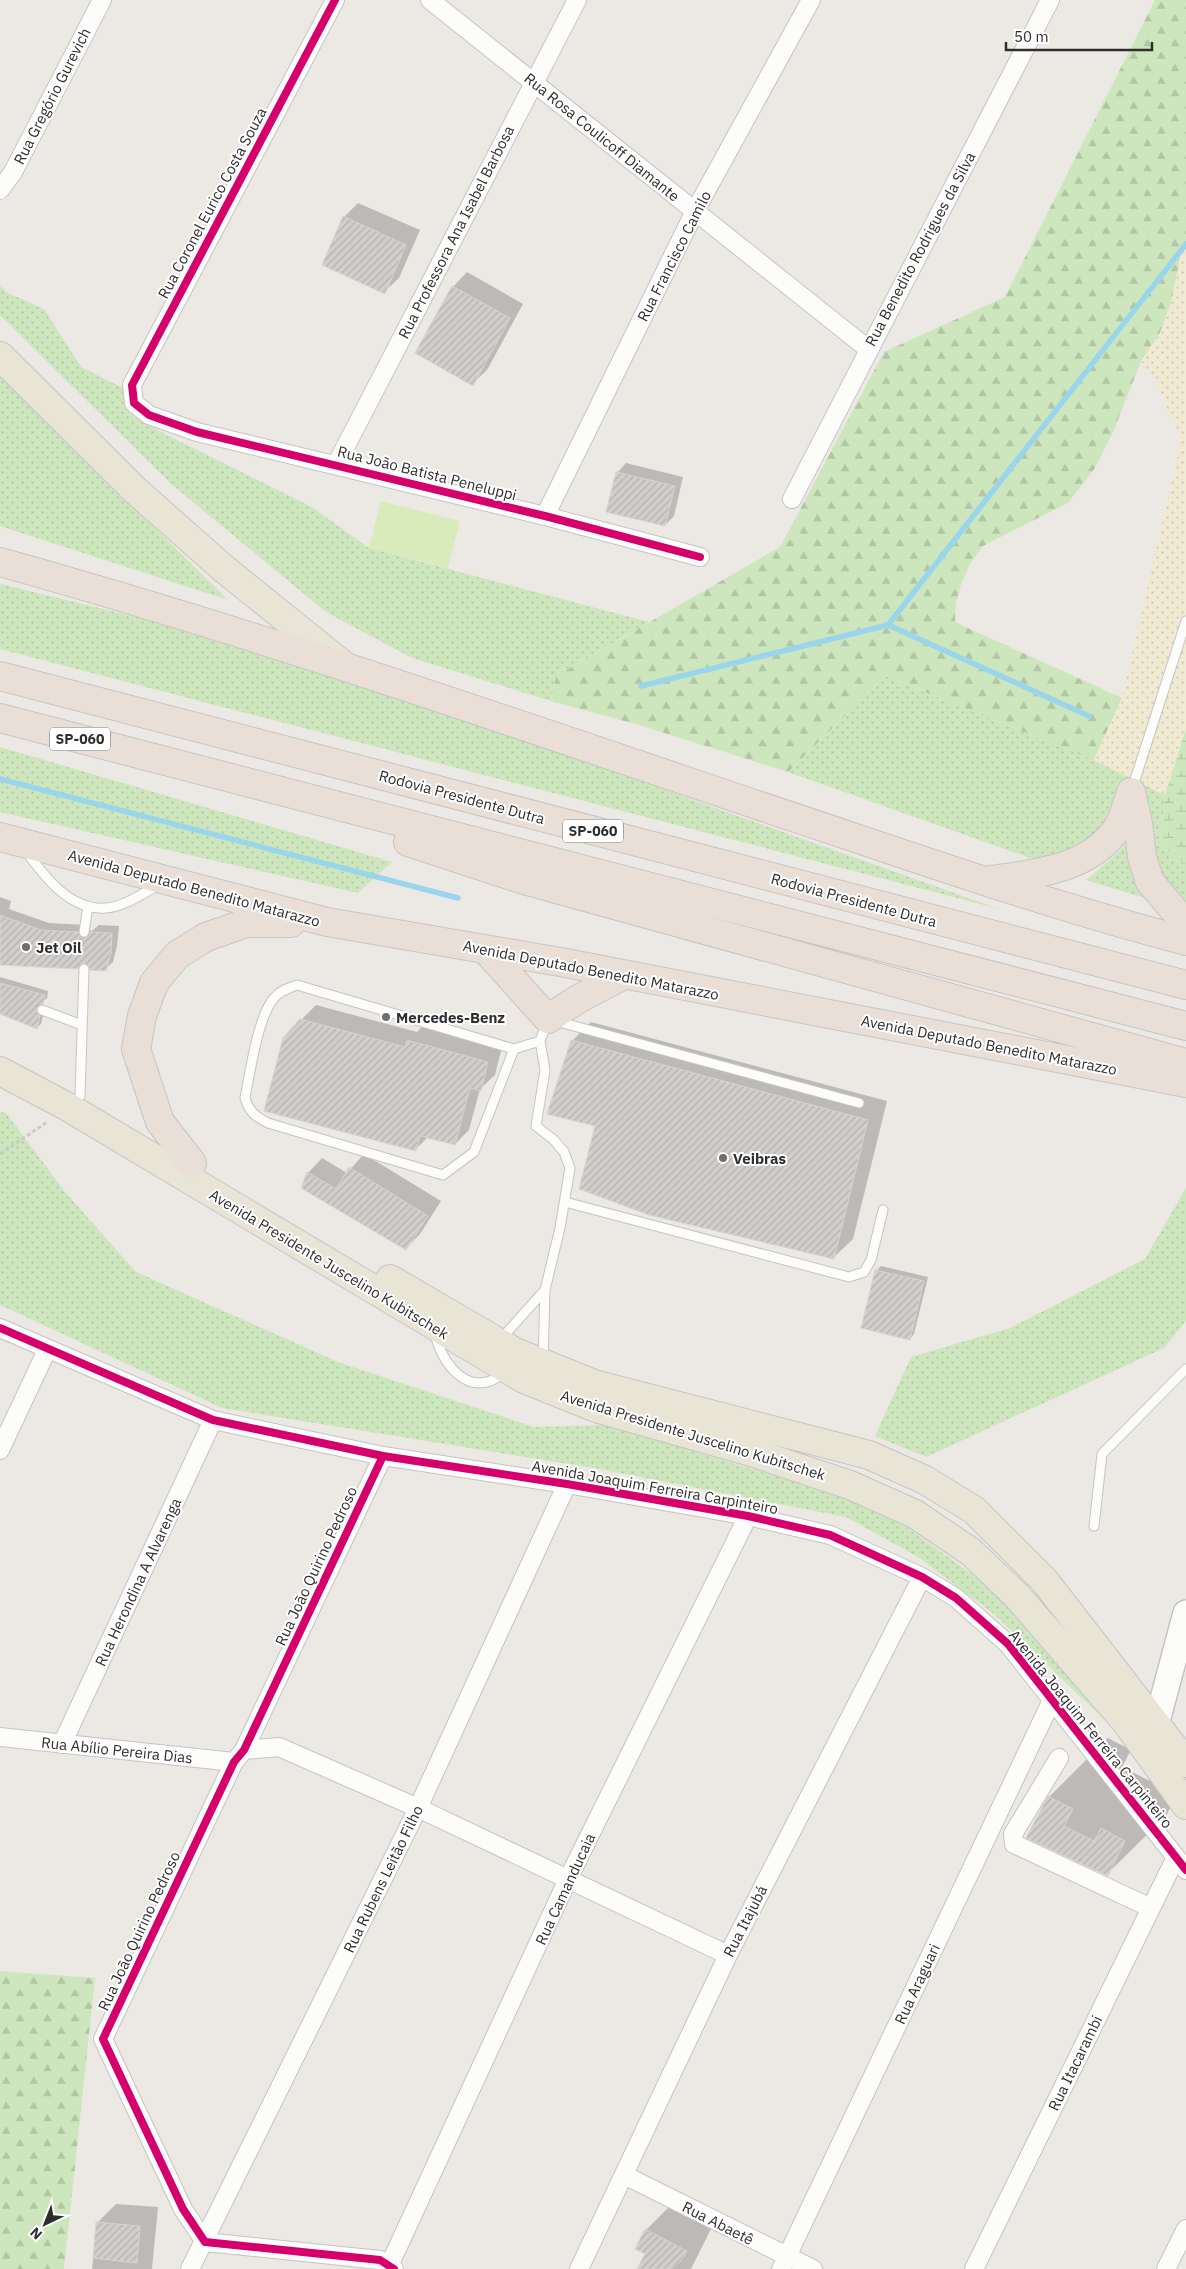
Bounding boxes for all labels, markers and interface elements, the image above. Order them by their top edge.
scale bar [1006,20,1152,52]
street label: Rua Gregório Gurevich [9,24,95,168]
text: 50 m [1014,27,1049,46]
street label: Rua Rosa Coulicoff Diamante [521,68,683,206]
street label: Rua Coronel Eurico Costa Souza [153,104,271,302]
street label: Rua Professora Ana Isabel Barbosa [394,122,518,342]
street label: Rua Benedito Rodrigues da Silva [861,149,979,349]
street label: Rua Francisco Camilo [633,187,715,325]
street label: Rua João Batista Peneluppi [335,442,519,504]
road number: SP-060 [50,728,110,751]
street label: Rodovia Presidente Dutra [377,766,547,828]
road number: SP-060 [563,819,623,842]
street label: Avenida Deputado Benedito Matarazzo [66,845,322,931]
street label: Rodovia Presidente Dutra [769,869,939,931]
street label: Avenida Deputado Benedito Matarazzo [461,936,721,1004]
place label: Jet Oil [36,938,82,957]
marker: Jet Oil [20,941,32,953]
place label: Mercedes-Benz [396,1008,505,1027]
marker: Mercedes-Benz [380,1011,392,1023]
street label: Avenida Deputado Benedito Matarazzo [859,1011,1119,1079]
place label: Veibras [733,1149,786,1168]
marker: Veibras [717,1152,729,1164]
street label: Avenida Presidente Juscelino Kubitschek [206,1185,452,1343]
street label: Avenida Presidente Juscelino Kubitschek [558,1386,828,1484]
street label: Avenida Joaquim Ferreira Carpinteiro [530,1456,780,1518]
street label: Rua João Quirino Pedroso [271,1483,361,1649]
street label: Rua Herondina A Alvarenga [91,1495,185,1669]
street label: Avenida Joaquim Ferreira Carpinteiro [1005,1626,1177,1832]
street label: Rua Abílio Pereira Dias [40,1733,194,1767]
street label: Rua Rubens Leitão Filho [339,1802,427,1956]
street label: Rua Camanducaia [531,1830,599,1948]
street label: Rua João Quirino Pedroso [94,1848,184,2014]
street label: Rua Itajubá [719,1882,771,1960]
street label: Rua Araguari [890,1941,944,2027]
street label: Rua Itacarambi [1044,2012,1106,2114]
street label: Rua Abaetê [679,2197,757,2249]
north arrow [20,2199,70,2249]
text: N [26,2223,46,2244]

